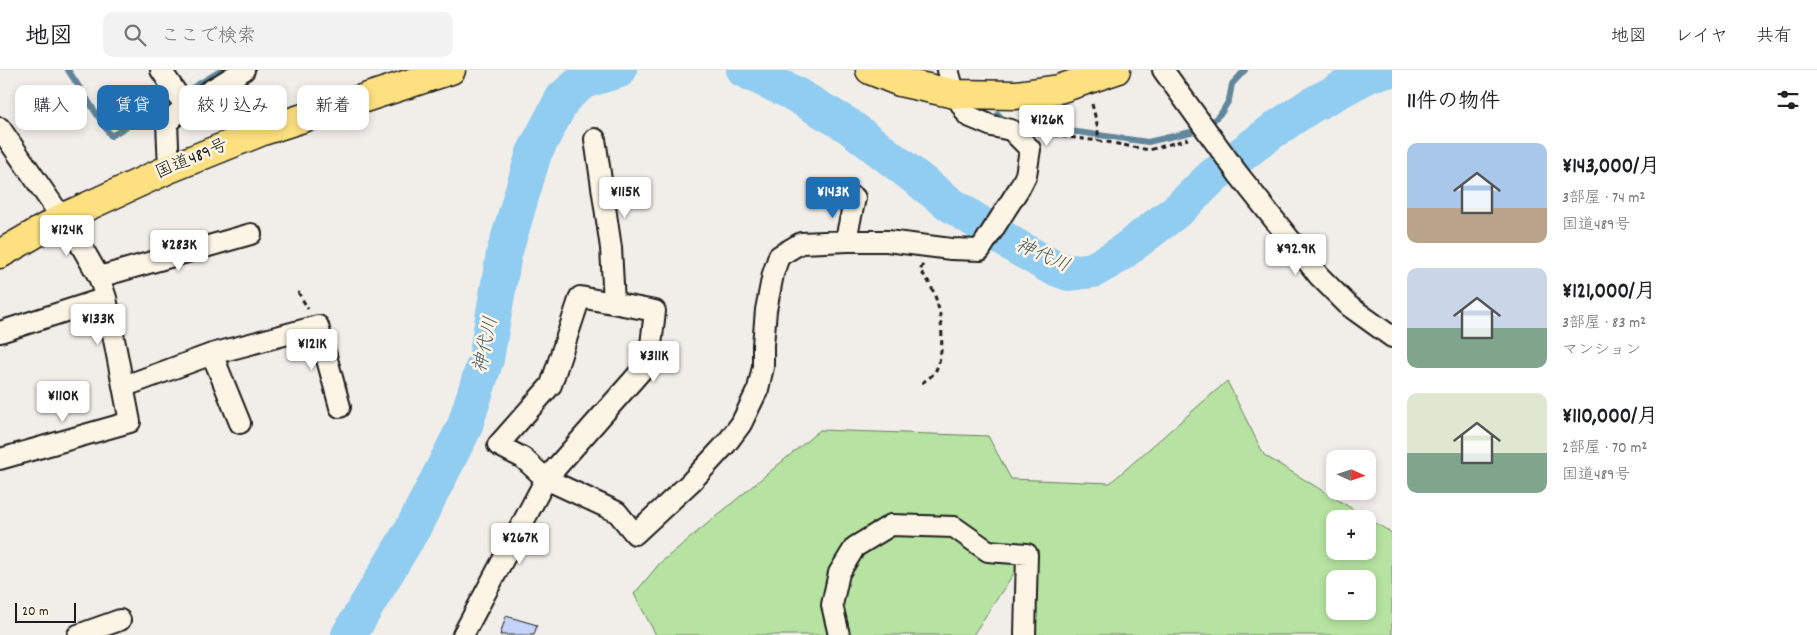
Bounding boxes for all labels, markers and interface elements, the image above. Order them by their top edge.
search box [103,12,453,57]
text: 地図 [25,21,73,55]
icon: search [121,21,149,49]
text: ここで検索 [161,24,256,51]
text: 地図 [1611,25,1647,50]
text: レイヤ [1675,25,1728,50]
text: 共有 [1756,25,1792,50]
chip: 購入 [15,85,87,130]
chip: 賃貸 [97,85,169,130]
chip: 絞り込み [179,85,287,130]
chip: 新着 [297,85,369,130]
icon: filters [1774,86,1802,114]
text: 11件の物件 [1407,88,1500,118]
pin: ¥126K [1012,104,1082,147]
text: ¥126K [1030,109,1064,132]
street label: 国道489号 [152,133,232,187]
text: ¥143,000/月 [1562,153,1660,183]
icon: home [1447,163,1507,223]
pin: ¥115K [590,176,660,219]
pin: ¥143K [798,176,868,219]
text: ¥115K [610,181,640,204]
text: ¥143K [817,181,849,204]
text: 3部屋 · 74 m² [1562,187,1645,210]
pin: ¥124K [32,214,102,257]
text: 国道489号 [1562,214,1630,237]
text: ¥124K [51,219,83,242]
pin: ¥283K [144,230,214,272]
water label: 神代川 [1010,233,1074,281]
text: ¥283K [161,234,197,257]
pin: ¥92.9K [1255,234,1337,276]
text: ¥92.9K [1276,238,1316,261]
text: ¥121,000/月 [1562,278,1656,308]
icon: home [1447,288,1507,348]
pin: ¥133K [63,304,133,346]
text: ¥133K [82,308,114,331]
text: 3部屋 · 83 m² [1562,312,1646,335]
water label: 神代川 [468,314,506,376]
pin: ¥121K [277,328,347,371]
text: ¥121K [297,333,327,356]
text: マンション [1562,339,1641,362]
pin: ¥311K [619,340,689,383]
text: ¥311K [639,345,669,368]
pin: ¥110K [28,380,98,423]
text: ¥110K [48,385,78,408]
text: ¥110,000/月 [1562,403,1658,433]
icon: home [1447,413,1507,473]
text: 2部屋 · 70 m² [1562,437,1647,460]
north arrow [1326,450,1376,500]
map controls [1326,450,1376,620]
text: 国道489号 [1562,464,1630,487]
button: + [1326,510,1376,560]
pin: ¥267K [485,522,555,565]
text: ¥267K [502,527,538,550]
button: − [1326,570,1376,620]
scale bar [15,600,76,623]
text: 20 m [22,602,49,622]

